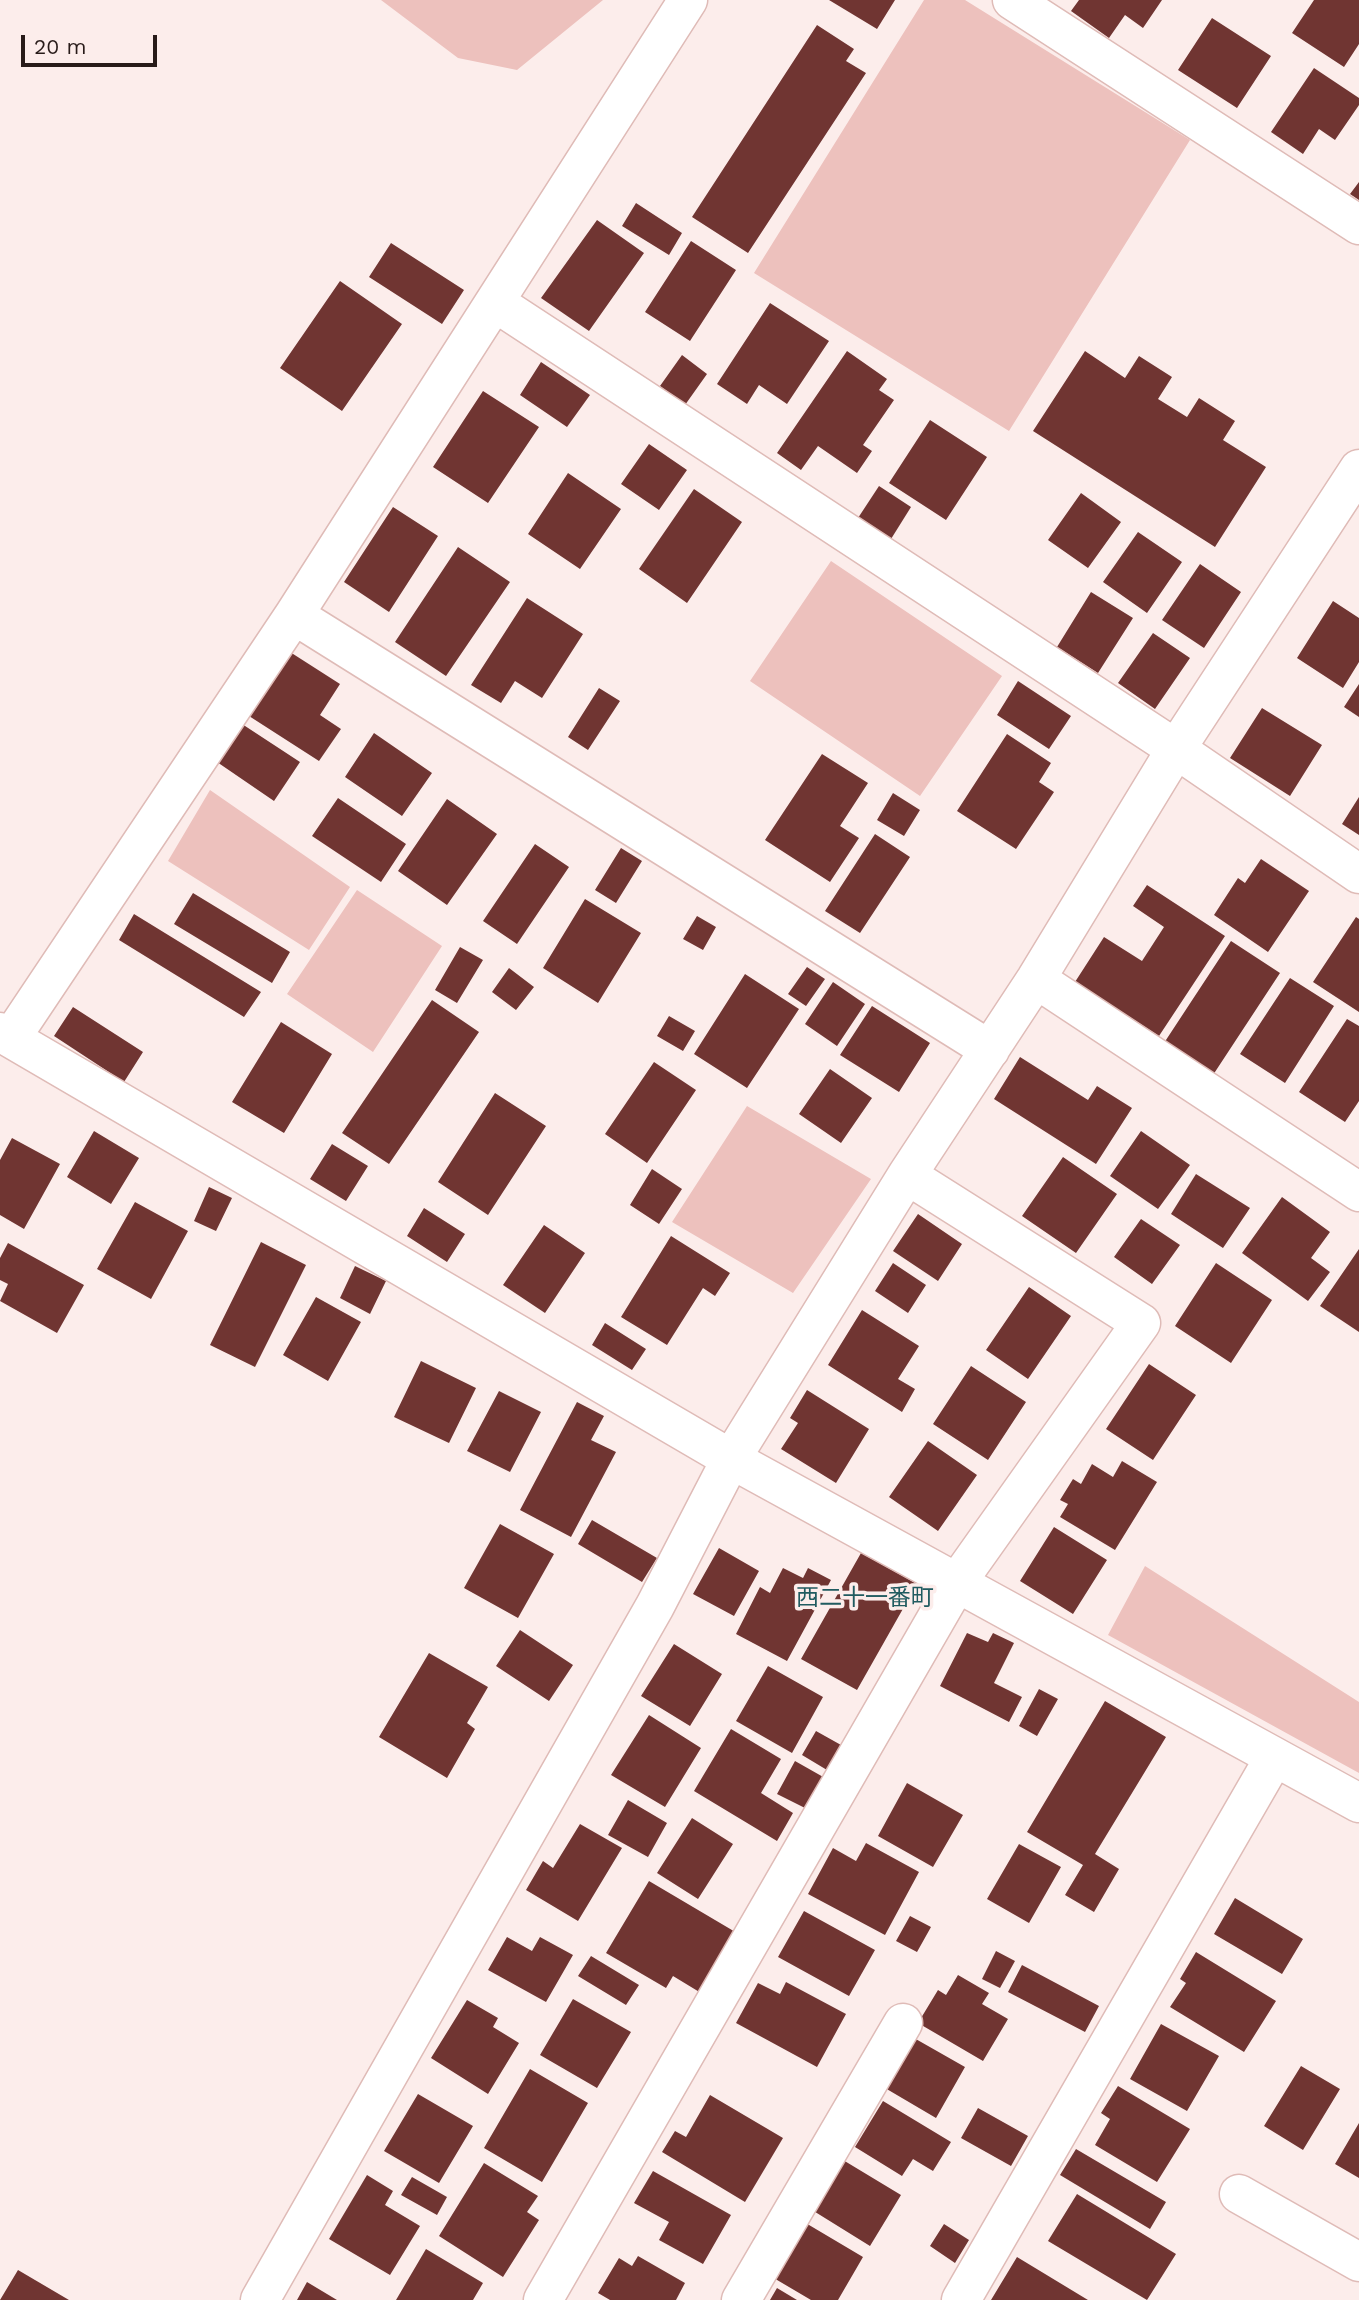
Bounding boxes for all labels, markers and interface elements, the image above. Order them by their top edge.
scale bar [24,21,161,65]
text: 20 m [34,34,86,59]
district label: 西二十一番町 [796,1584,934,1612]

